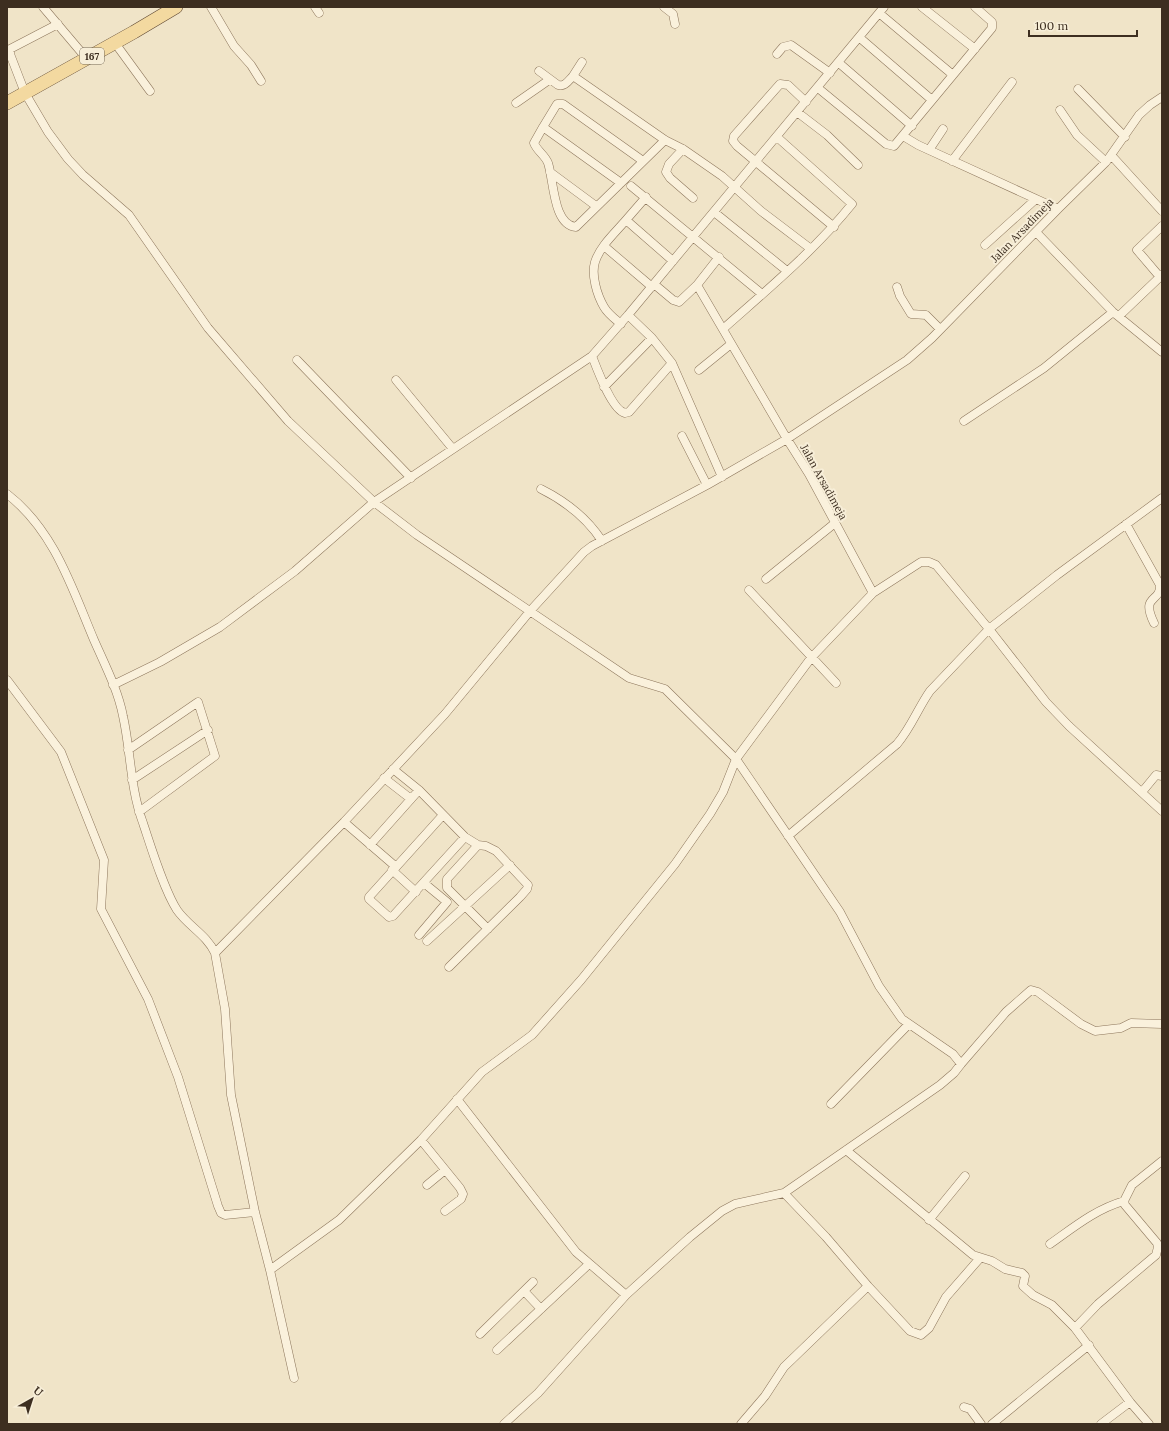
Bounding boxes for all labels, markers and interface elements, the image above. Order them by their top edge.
scale bar [1029,12,1137,38]
text: 100 m [1035,18,1068,33]
road number: 167 [80,48,104,64]
street label: Jalan Arsadimeja [987,195,1057,266]
street label: Jalan Arsadimeja [797,441,851,523]
north arrow [12,1379,52,1419]
text: U [31,1383,46,1400]

